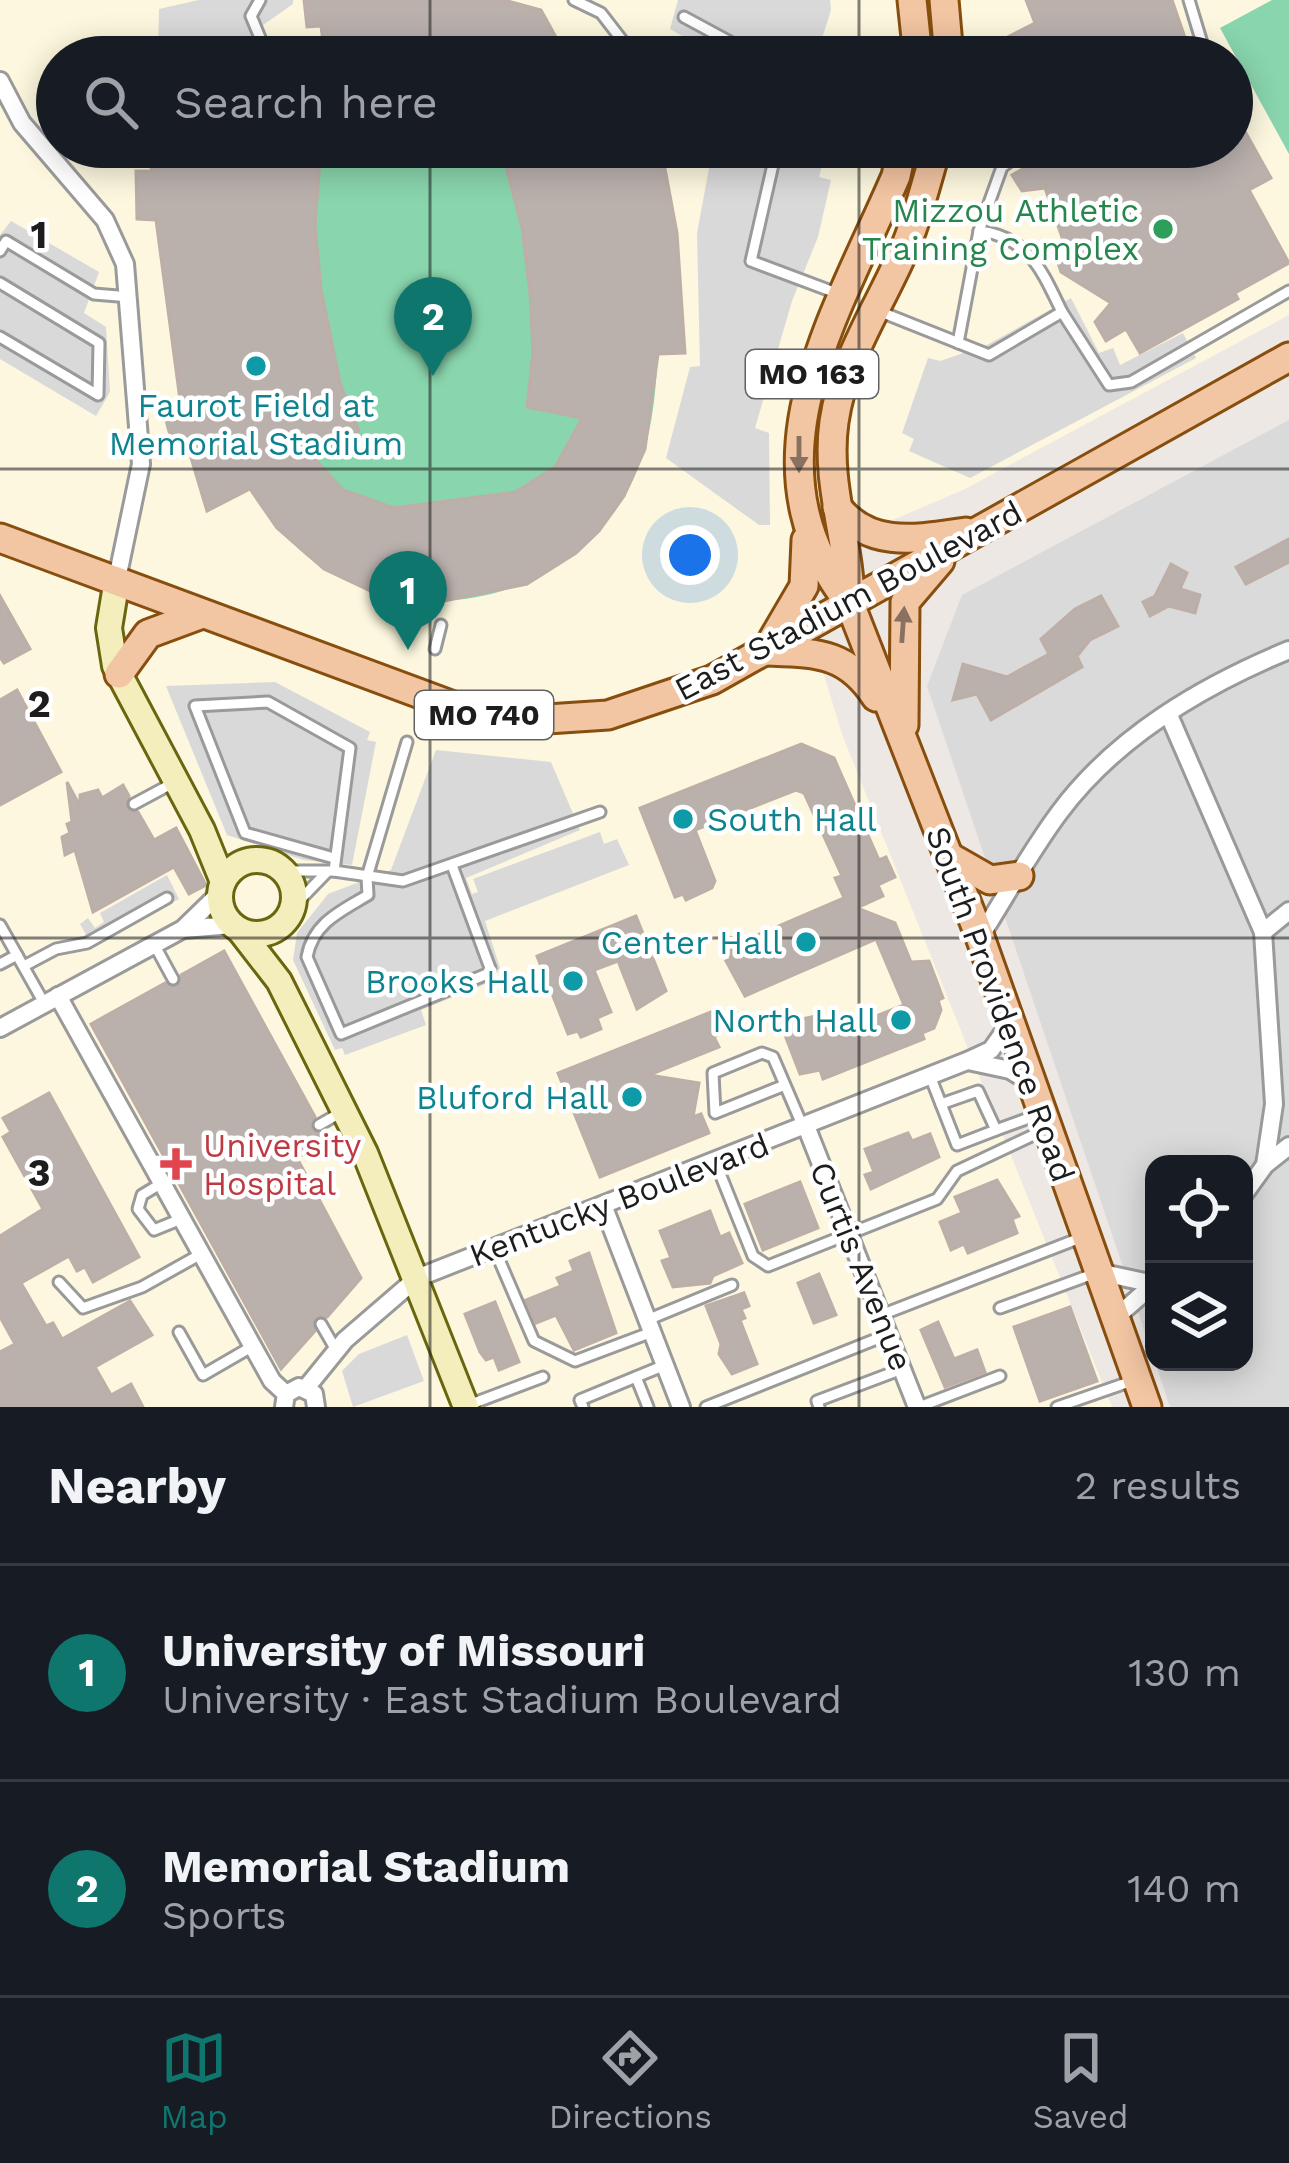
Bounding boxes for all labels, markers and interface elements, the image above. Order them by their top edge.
search box [36,36,1253,168]
icon: search [78,69,144,135]
text: Search here [174,76,438,129]
place label: Mizzou Athletic Training Complex [862,191,1139,268]
text: 1 [31,212,47,257]
marker: Mizzou Athletic Training Complex [1150,216,1176,242]
pin: 2 [394,277,472,376]
road number: MO 163 [746,350,878,398]
marker: Faurot Field at Memorial Stadium [243,353,269,379]
place label: Faurot Field at Memorial Stadium [109,386,403,463]
one-way arrow [789,436,809,474]
street label: East Stadium Boulevard [668,492,1029,709]
your location [660,525,720,585]
pin: 1 [369,551,447,650]
one-way arrow [894,606,913,643]
text: 2 [27,681,51,726]
road number: MO 740 [415,691,553,739]
place label: South Hall [707,800,877,839]
marker: South Hall [670,806,696,832]
street label: South Providence Road [918,821,1083,1187]
place label: Center Hall [600,923,782,962]
marker: Center Hall [793,929,819,955]
place label: Brooks Hall [365,962,549,1001]
marker: Brooks Hall [560,968,586,994]
place label: North Hall [712,1001,877,1040]
marker: North Hall [888,1007,914,1033]
place label: Bluford Hall [416,1078,608,1117]
marker: Bluford Hall [619,1084,645,1110]
street label: Kentucky Boulevard [464,1124,774,1275]
place label: University Hospital [203,1126,361,1203]
marker: University Hospital [160,1148,192,1180]
text: 3 [27,1150,51,1195]
map controls [1145,1155,1253,1371]
button: locate [1145,1155,1253,1263]
street label: Curtis Avenue [802,1156,921,1376]
button: layers [1145,1263,1253,1371]
text: Nearby [48,1456,226,1515]
text: 2 results [1075,1463,1241,1508]
text: University of Missouri [162,1624,645,1677]
text: 1 [79,1650,95,1695]
text: 130 m [1128,1650,1241,1695]
text: University · East Stadium Boulevard [162,1677,842,1722]
text: Memorial Stadium [162,1840,570,1893]
text: 2 [75,1866,99,1911]
text: 140 m [1127,1866,1241,1911]
text: Sports [162,1893,286,1938]
tab: Map [160,2025,228,2136]
tab: Directions [549,2025,712,2136]
tab: Saved [1033,2025,1129,2136]

